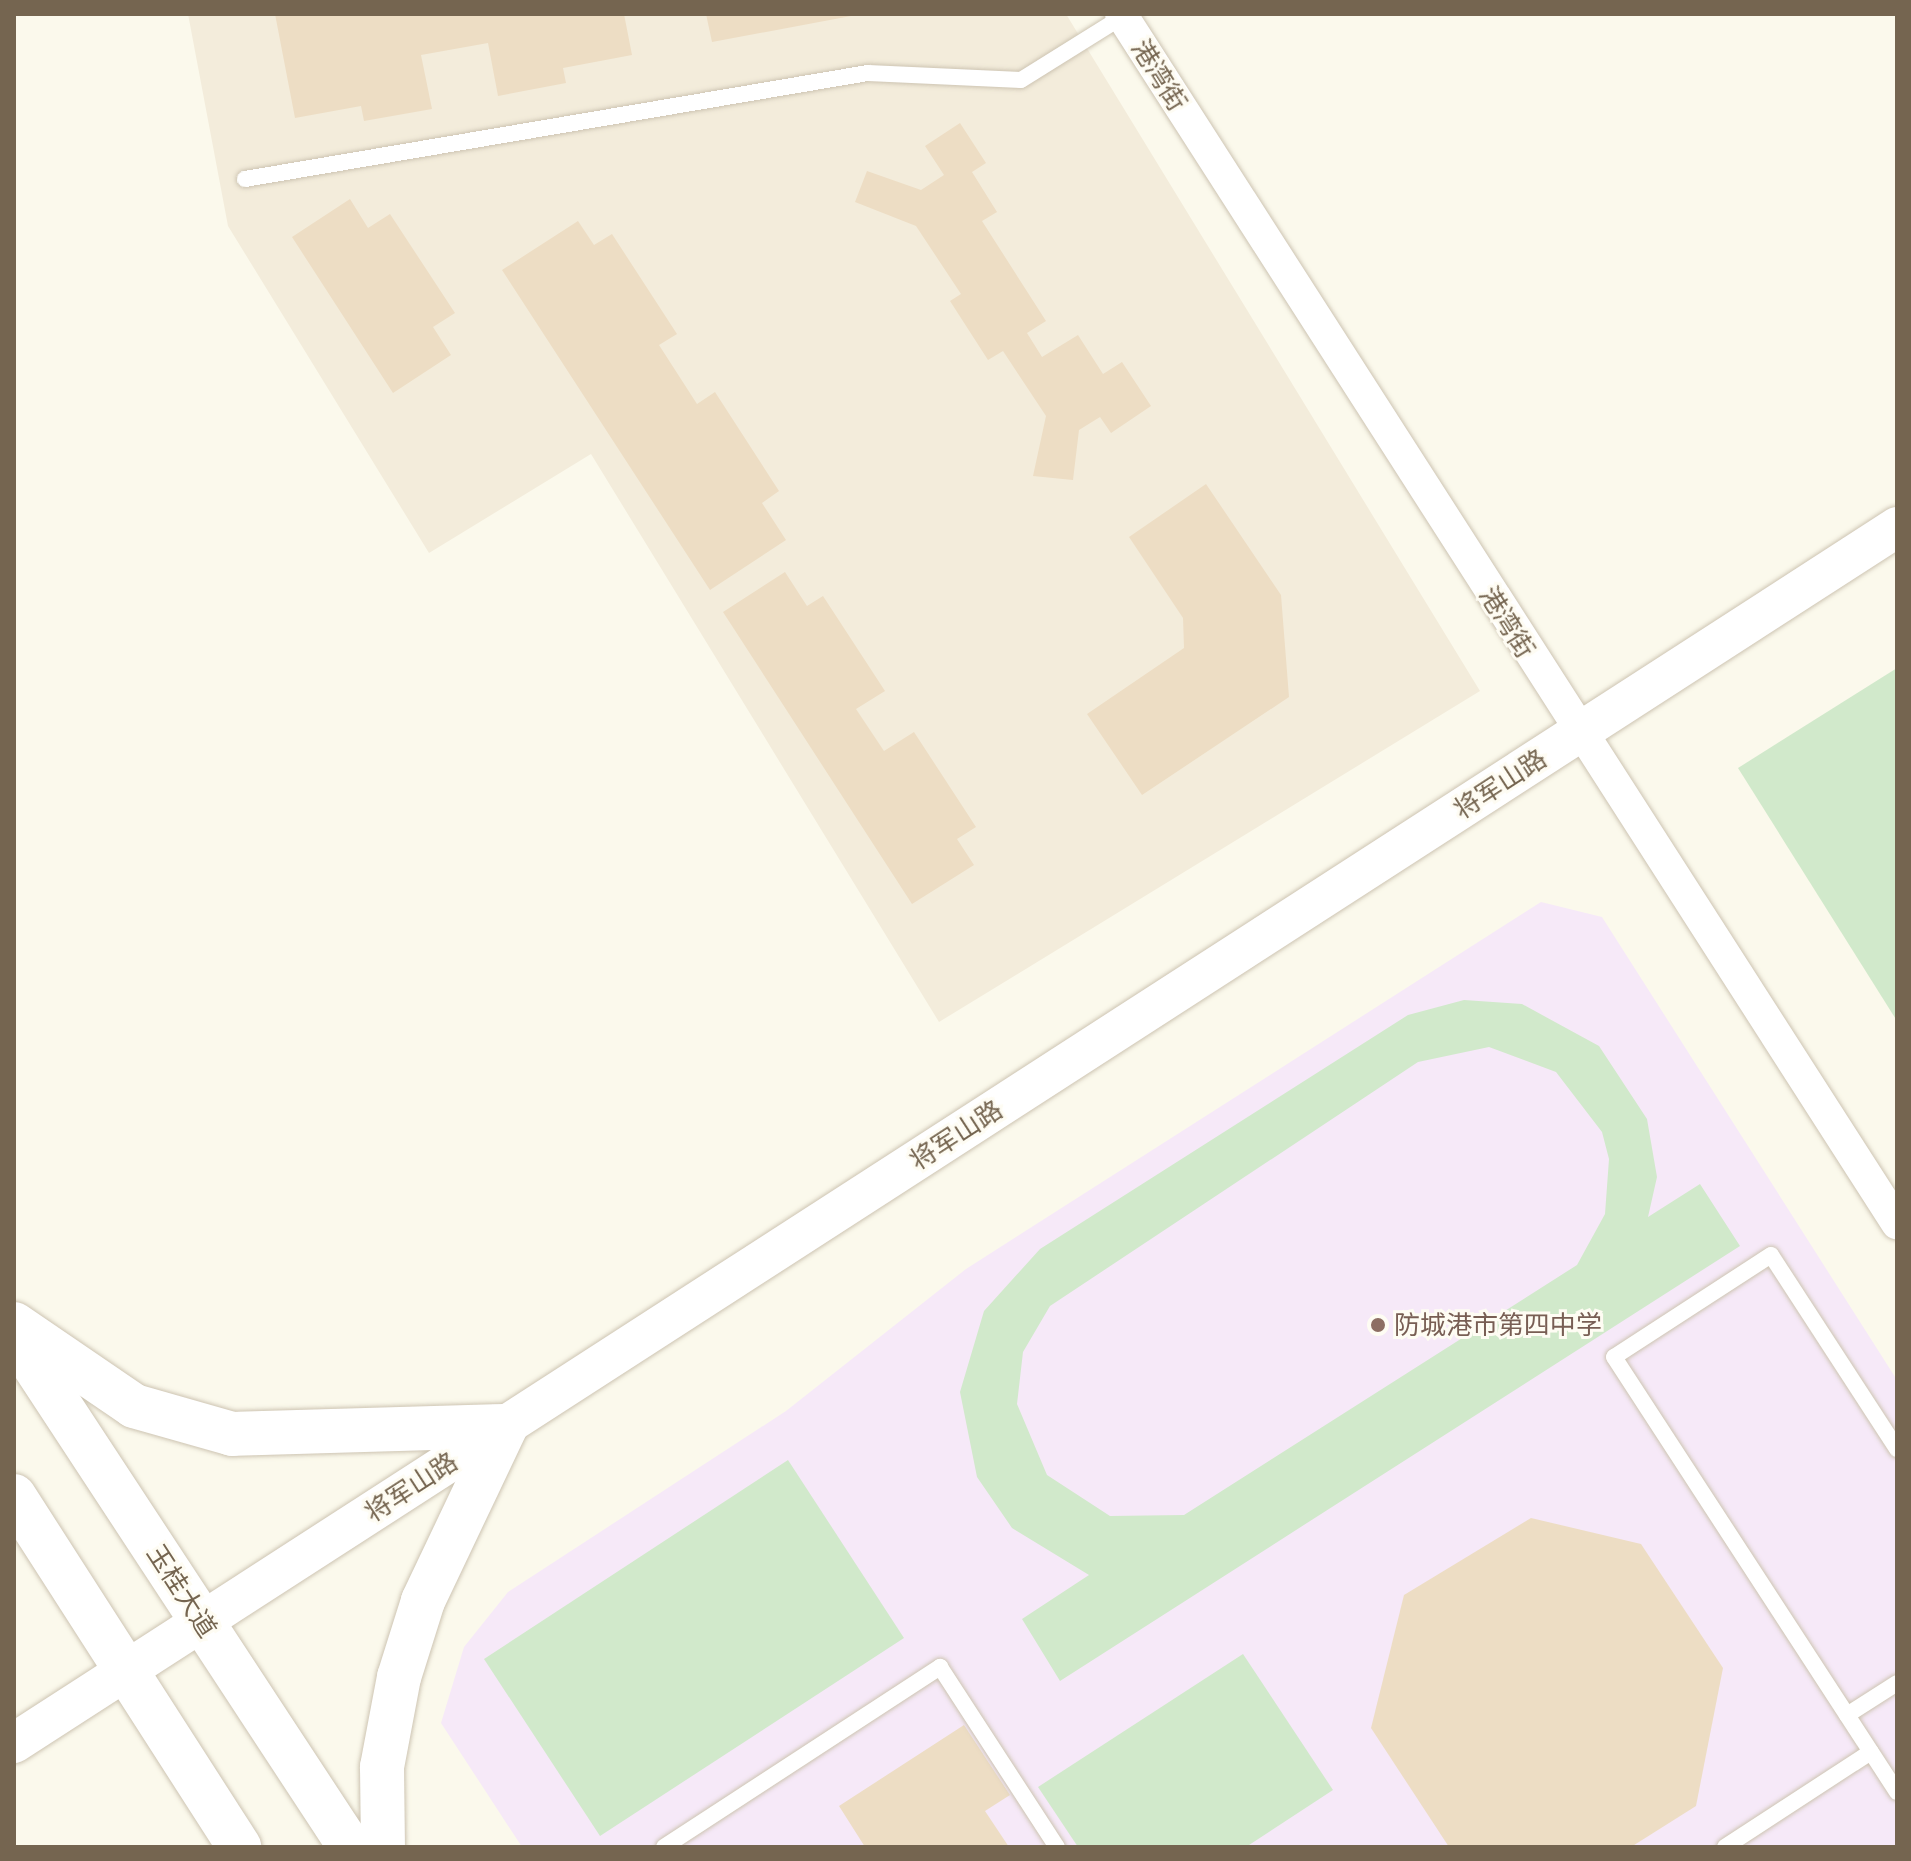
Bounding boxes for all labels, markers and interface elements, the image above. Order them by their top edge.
street label: 港湾街 [1125,34,1193,116]
street label: 港湾街 [1473,581,1541,663]
street label: 将军山路 [1448,743,1552,825]
street label: 将军山路 [904,1094,1008,1176]
place label: 防城港市第四中学 [1394,1309,1602,1341]
marker: 防城港市第四中学 [1369,1316,1387,1334]
street label: 将军山路 [359,1446,463,1528]
street label: 玉桂大道 [141,1539,223,1643]

